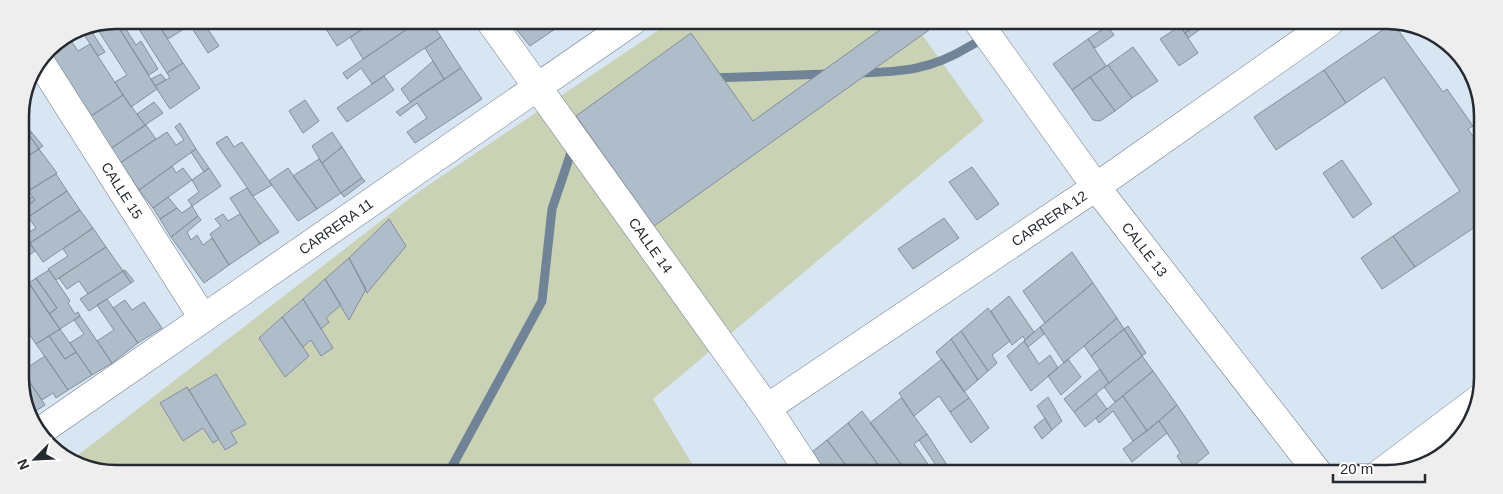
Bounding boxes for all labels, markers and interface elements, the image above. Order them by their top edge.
street label: CALLE 15 [98,159,146,222]
street label: CARRERA 12 [1009,187,1090,249]
street label: CARRERA 11 [296,195,376,258]
street label: CALLE 14 [626,215,676,276]
street label: CALLE 13 [1119,219,1171,280]
north arrow [10,434,60,484]
scale bar [1333,452,1426,484]
text: N [14,456,32,472]
text: 20 m [1340,460,1373,477]

